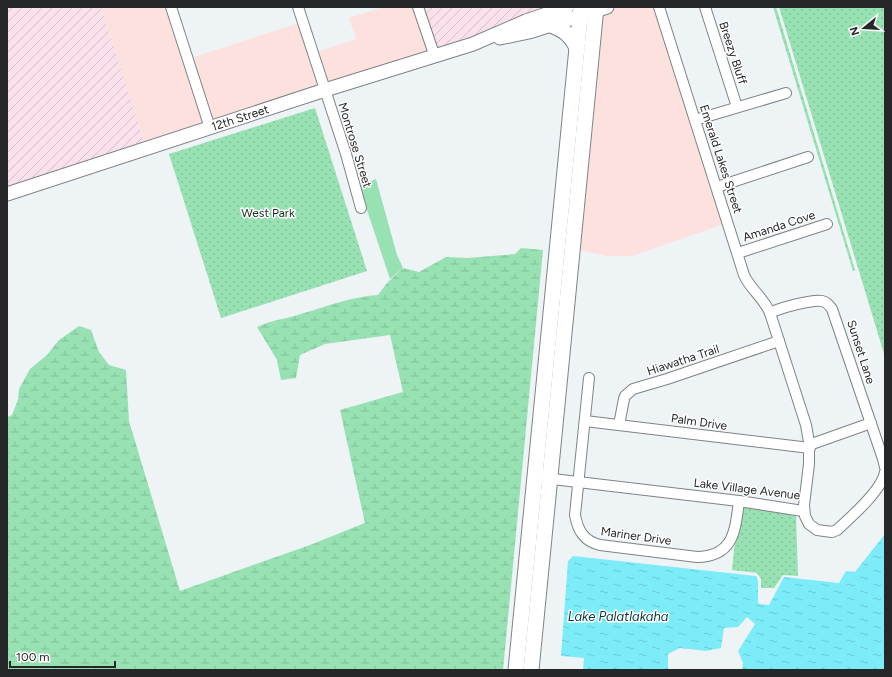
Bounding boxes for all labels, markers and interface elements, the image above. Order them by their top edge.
north arrow [844,8,884,48]
street label: Breezy Bluff [716,20,750,87]
text: N [847,25,862,37]
street label: Montrose Street [335,101,375,190]
street label: 12th Street [210,102,271,134]
street label: Emerald Lakes Street [697,103,745,216]
park label: West Park [241,206,295,220]
street label: Amanda Cove [741,208,817,244]
street label: Sunset Lane [844,318,878,386]
street label: Hiawatha Trail [645,342,721,378]
street label: Palm Drive [670,411,728,433]
street label: Lake Village Avenue [693,476,801,503]
street label: Mariner Drive [600,524,673,548]
water label: Lake Palatlakaha [568,609,669,624]
scale bar [10,643,115,669]
text: 100 m [16,650,50,664]

